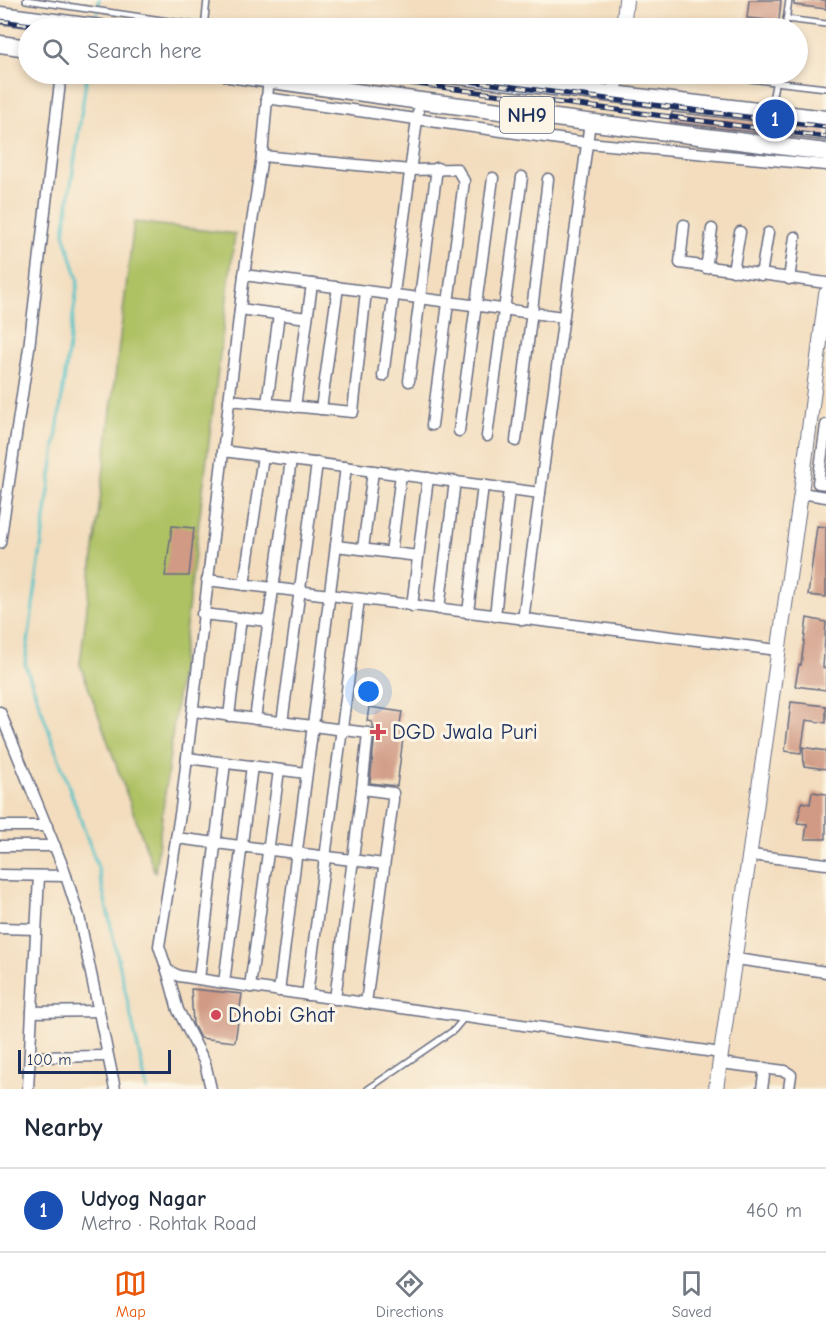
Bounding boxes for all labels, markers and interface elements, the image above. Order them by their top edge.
search box [18,18,808,84]
icon: search [39,35,72,68]
text: Search here [87,38,202,64]
pin: 1 [756,96,794,142]
road number: NH9 [500,97,554,133]
your location [354,677,383,706]
place label: DGD Jwala Puri [392,719,538,745]
marker: DGD Jwala Puri [369,723,387,741]
place label: Dhobi Ghat [228,1002,335,1028]
marker: Dhobi Ghat [209,1008,223,1022]
scale bar [18,1047,171,1074]
text: 100 m [27,1051,71,1069]
text: Nearby [24,1113,103,1143]
text: Udyog Nagar [81,1186,206,1212]
text: 1 [40,1199,47,1222]
text: 460 m [746,1199,802,1222]
text: Metro · Rohtak Road [81,1212,257,1235]
tab: Map [114,1267,147,1321]
tab: Directions [376,1267,443,1321]
tab: Saved [672,1267,712,1321]

